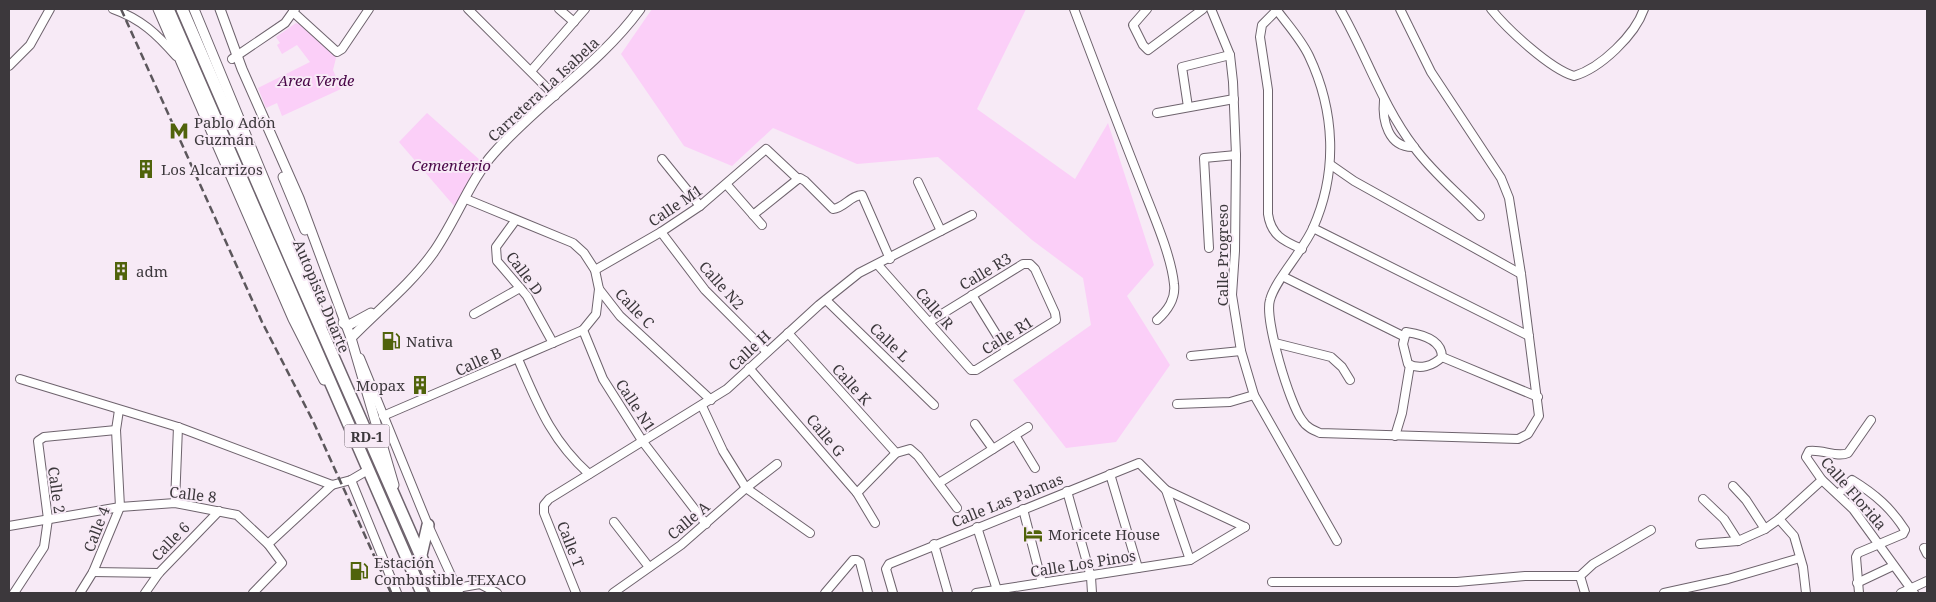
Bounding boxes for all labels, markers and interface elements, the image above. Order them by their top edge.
street label: Carretera La Isabela [483,32,603,146]
park label: Area Verde [277,70,355,90]
place label: Pablo Adón Guzmán [194,112,276,149]
metro station icon: Pablo Adón Guzmán [168,120,190,142]
park label: Cementerio [411,155,491,175]
building icon: Los Alcarrizos [135,158,157,180]
place label: Los Alcarrizos [161,159,263,179]
street label: Calle M1 [644,180,706,230]
street label: Calle Progreso [1212,204,1232,306]
street label: Autopista Duarte [289,236,355,356]
street label: Calle D [502,247,548,299]
street label: Calle R3 [955,248,1015,294]
street label: Calle N2 [695,256,749,314]
building icon: adm [110,260,132,282]
place label: adm [136,261,168,281]
street label: Calle R [911,283,959,333]
street label: Calle C [611,284,659,332]
street label: Calle R1 [977,311,1037,359]
street label: Calle L [866,318,914,366]
street label: Calle H [724,325,774,375]
fuel station icon: Nativa [380,330,402,352]
place label: Nativa [406,331,453,351]
street label: Calle B [452,342,504,380]
street label: Calle K [828,359,876,409]
building icon: Mopax [409,374,431,396]
place label: Mopax [356,375,405,395]
street label: Calle N1 [612,375,660,435]
street label: Calle G [802,410,850,461]
road number: RD-1 [344,424,390,448]
street label: Calle Florida [1817,452,1891,534]
street label: Calle 2 [44,465,70,515]
street label: Calle Las Palmas [948,468,1066,532]
street label: Calle 8 [168,481,218,507]
street label: Calle A [663,496,714,544]
street label: Calle 4 [78,503,114,555]
street label: Calle 6 [146,517,194,565]
street label: Calle T [553,518,589,570]
hotel icon: Moricete House [1022,523,1044,545]
place label: Moricete House [1048,524,1160,544]
street label: Calle Los Pinos [1029,545,1137,581]
place label: Estación Combustible TEXACO [374,552,526,589]
fuel station icon: Estación Combustible TEXACO [348,560,370,582]

